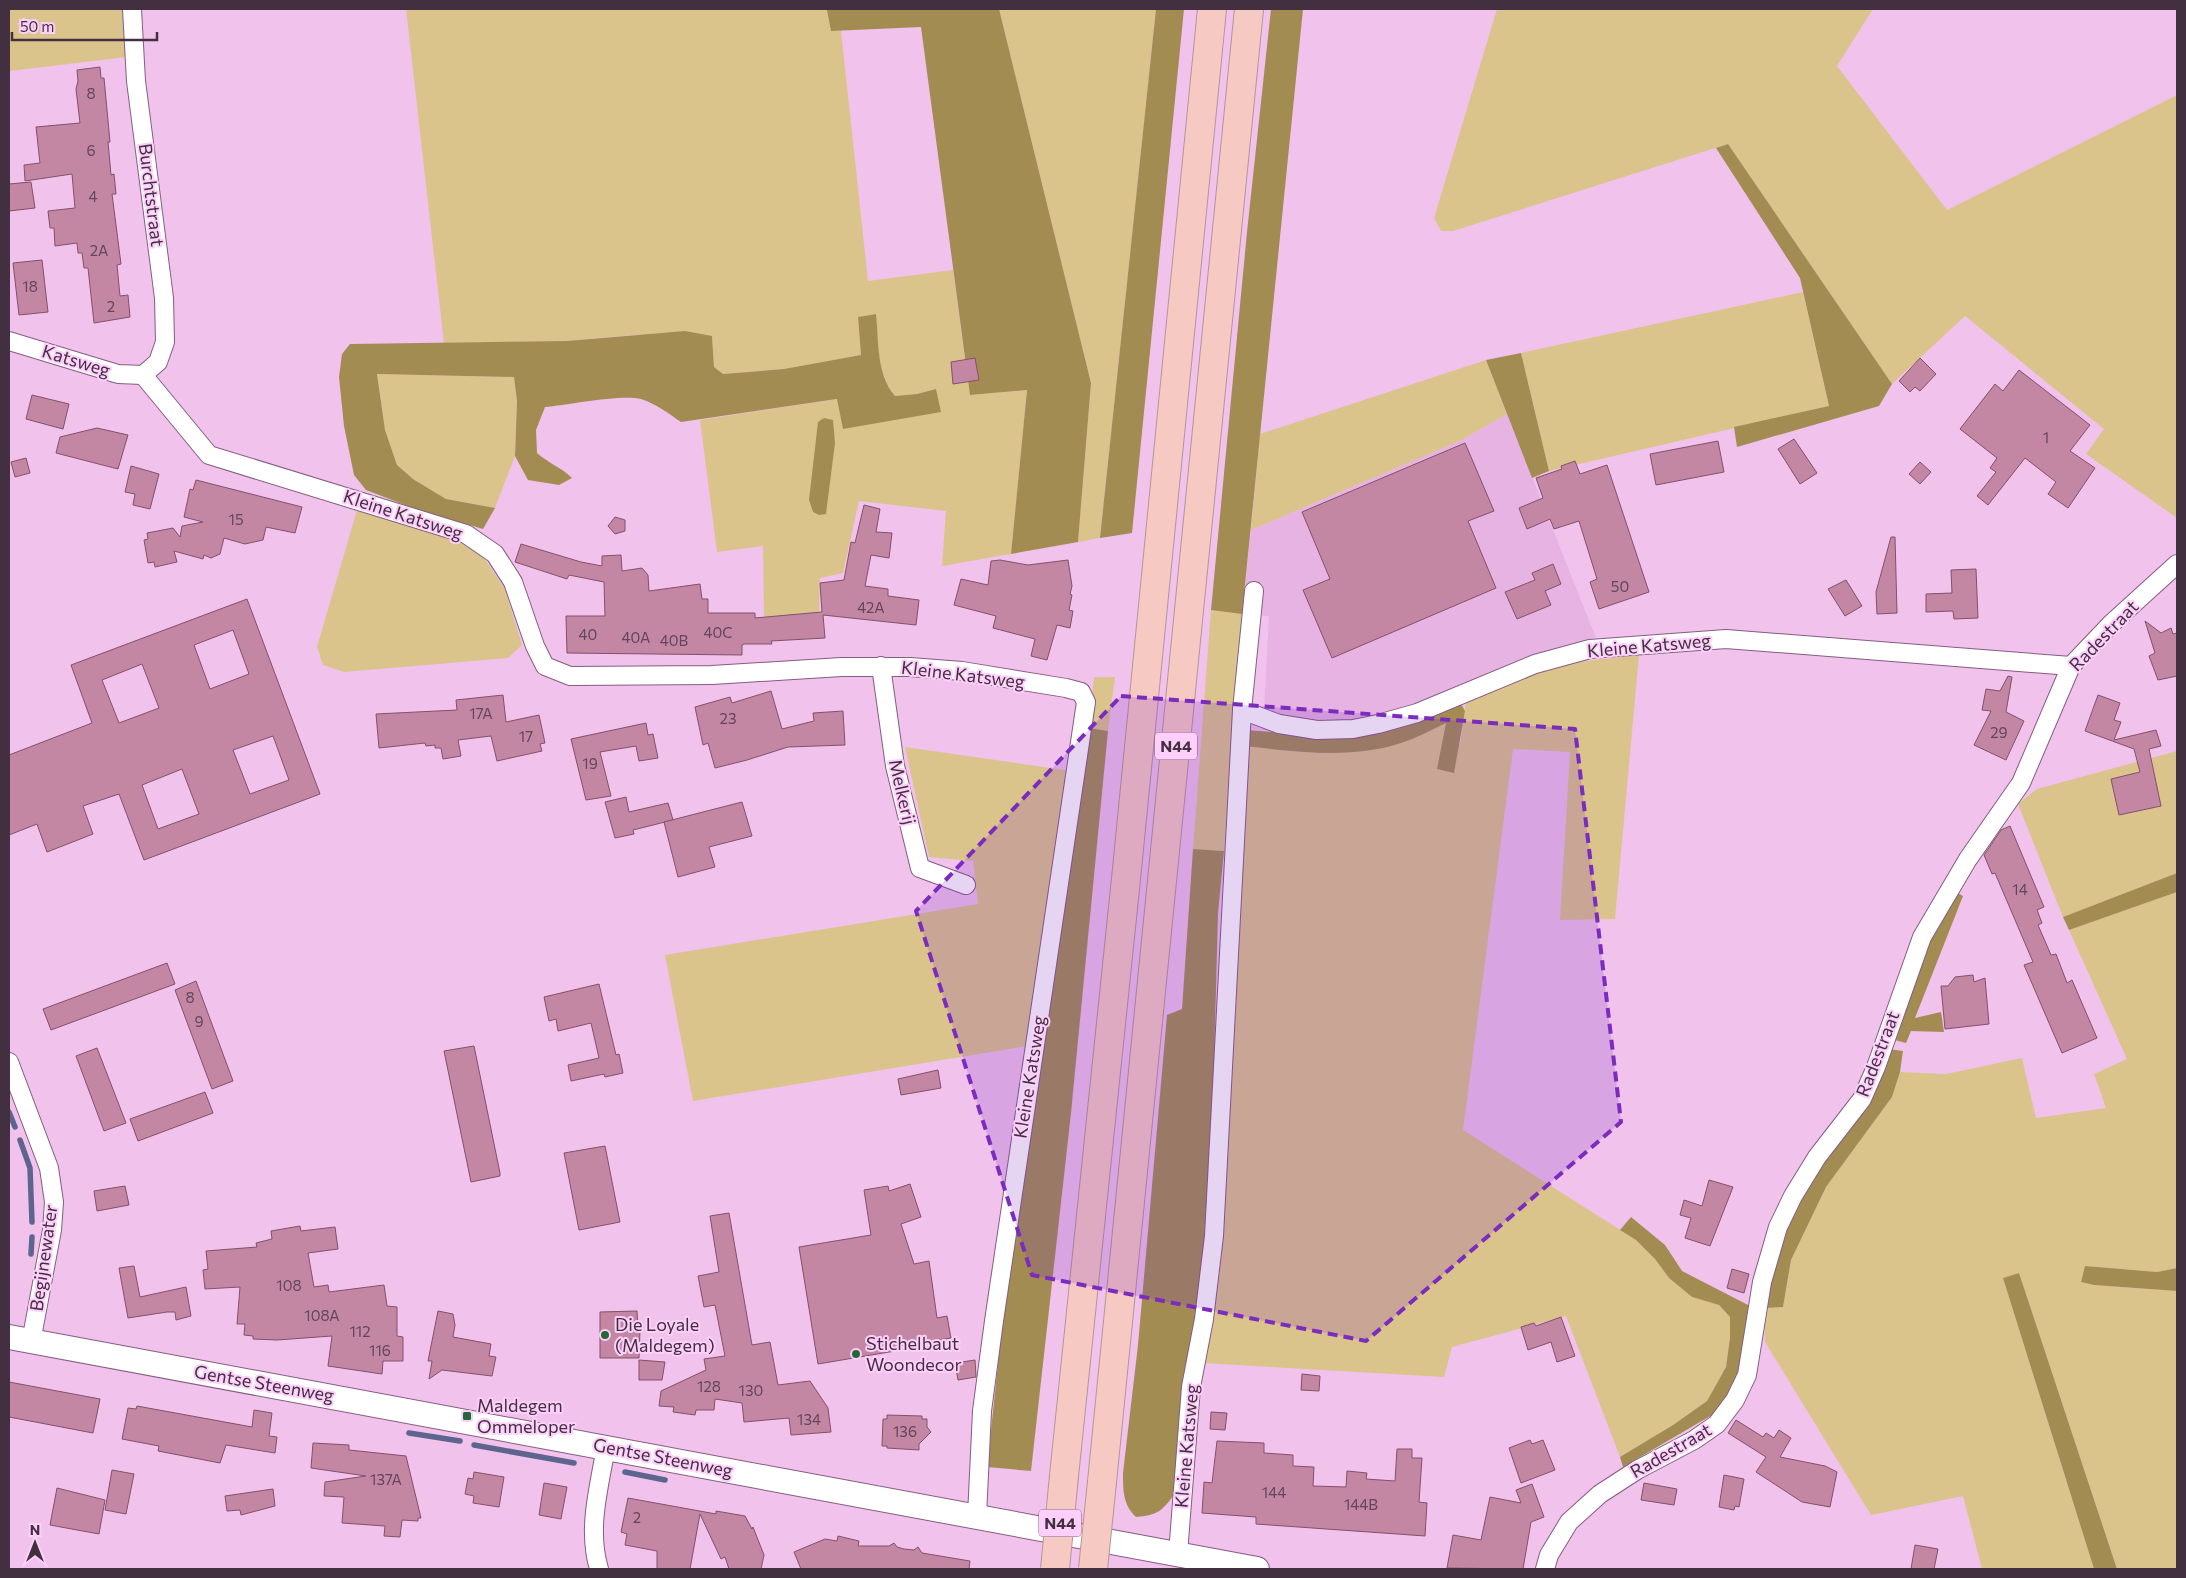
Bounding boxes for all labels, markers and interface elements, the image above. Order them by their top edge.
scale bar [12,10,158,42]
text: 50 m [20,17,54,35]
house number: 8 [86,84,96,102]
house number: 6 [86,141,96,159]
street label: Burchtstraat [135,142,169,248]
house number: 4 [89,187,98,205]
house number: 2A [90,241,108,259]
house number: 18 [22,277,38,295]
house number: 2 [107,297,115,315]
street label: Katsweg [39,339,113,381]
house number: 1 [2043,428,2049,446]
street label: Kleine Katsweg [341,484,466,544]
house number: 15 [228,510,244,528]
house number: 50 [1611,577,1629,595]
street label: Radestraat [2064,595,2142,675]
house number: 42A [857,598,885,616]
house number: 40C [703,623,733,641]
house number: 40 [579,625,597,643]
house number: 40A [622,628,650,646]
street label: Kleine Katsweg [1586,629,1712,661]
house number: 40B [660,631,689,649]
street label: Kleine Katsweg [900,656,1026,693]
house number: 17A [469,704,493,722]
house number: 23 [720,709,736,727]
house number: 29 [1990,723,2008,741]
house number: 17 [519,727,533,745]
road number: N44 [1155,732,1197,759]
house number: 19 [582,754,598,772]
street label: Melkerij [885,757,921,827]
house number: 14 [2012,880,2028,898]
house number: 8 [185,988,195,1006]
street label: Radestraat [1851,1008,1903,1100]
house number: 9 [194,1012,204,1030]
street label: Kleine Katsweg [1008,1014,1050,1140]
street label: Begijnewater [25,1203,61,1312]
house number: 108 [276,1276,302,1294]
house number: 108A [304,1306,340,1324]
place label: Die Loyale (Maldegem) [615,1313,715,1356]
house number: 112 [349,1322,371,1340]
marker: Die Loyale (Maldegem) [599,1329,611,1341]
place label: Stichelbaut Woondecor [866,1332,962,1375]
house number: 116 [369,1341,391,1359]
marker: Stichelbaut Woondecor [850,1348,862,1360]
street label: Gentse Steenweg [193,1360,336,1406]
house number: 128 [697,1377,721,1395]
house number: 130 [739,1381,763,1399]
street label: Kleine Katsweg [1170,1383,1202,1509]
place label: Maldegem Ommeloper [477,1394,575,1437]
marker: Maldegem Ommeloper [461,1410,473,1422]
house number: 134 [797,1410,821,1428]
street label: Radestraat [1626,1418,1715,1482]
house number: 136 [893,1422,917,1440]
street label: Gentse Steenweg [592,1433,735,1481]
house number: 137A [370,1470,402,1488]
house number: 144 [1262,1483,1286,1501]
house number: 144B [1344,1495,1378,1513]
house number: 2 [633,1508,641,1526]
road number: N44 [1039,1510,1081,1536]
north arrow [10,1518,60,1568]
text: N [30,1521,40,1538]

